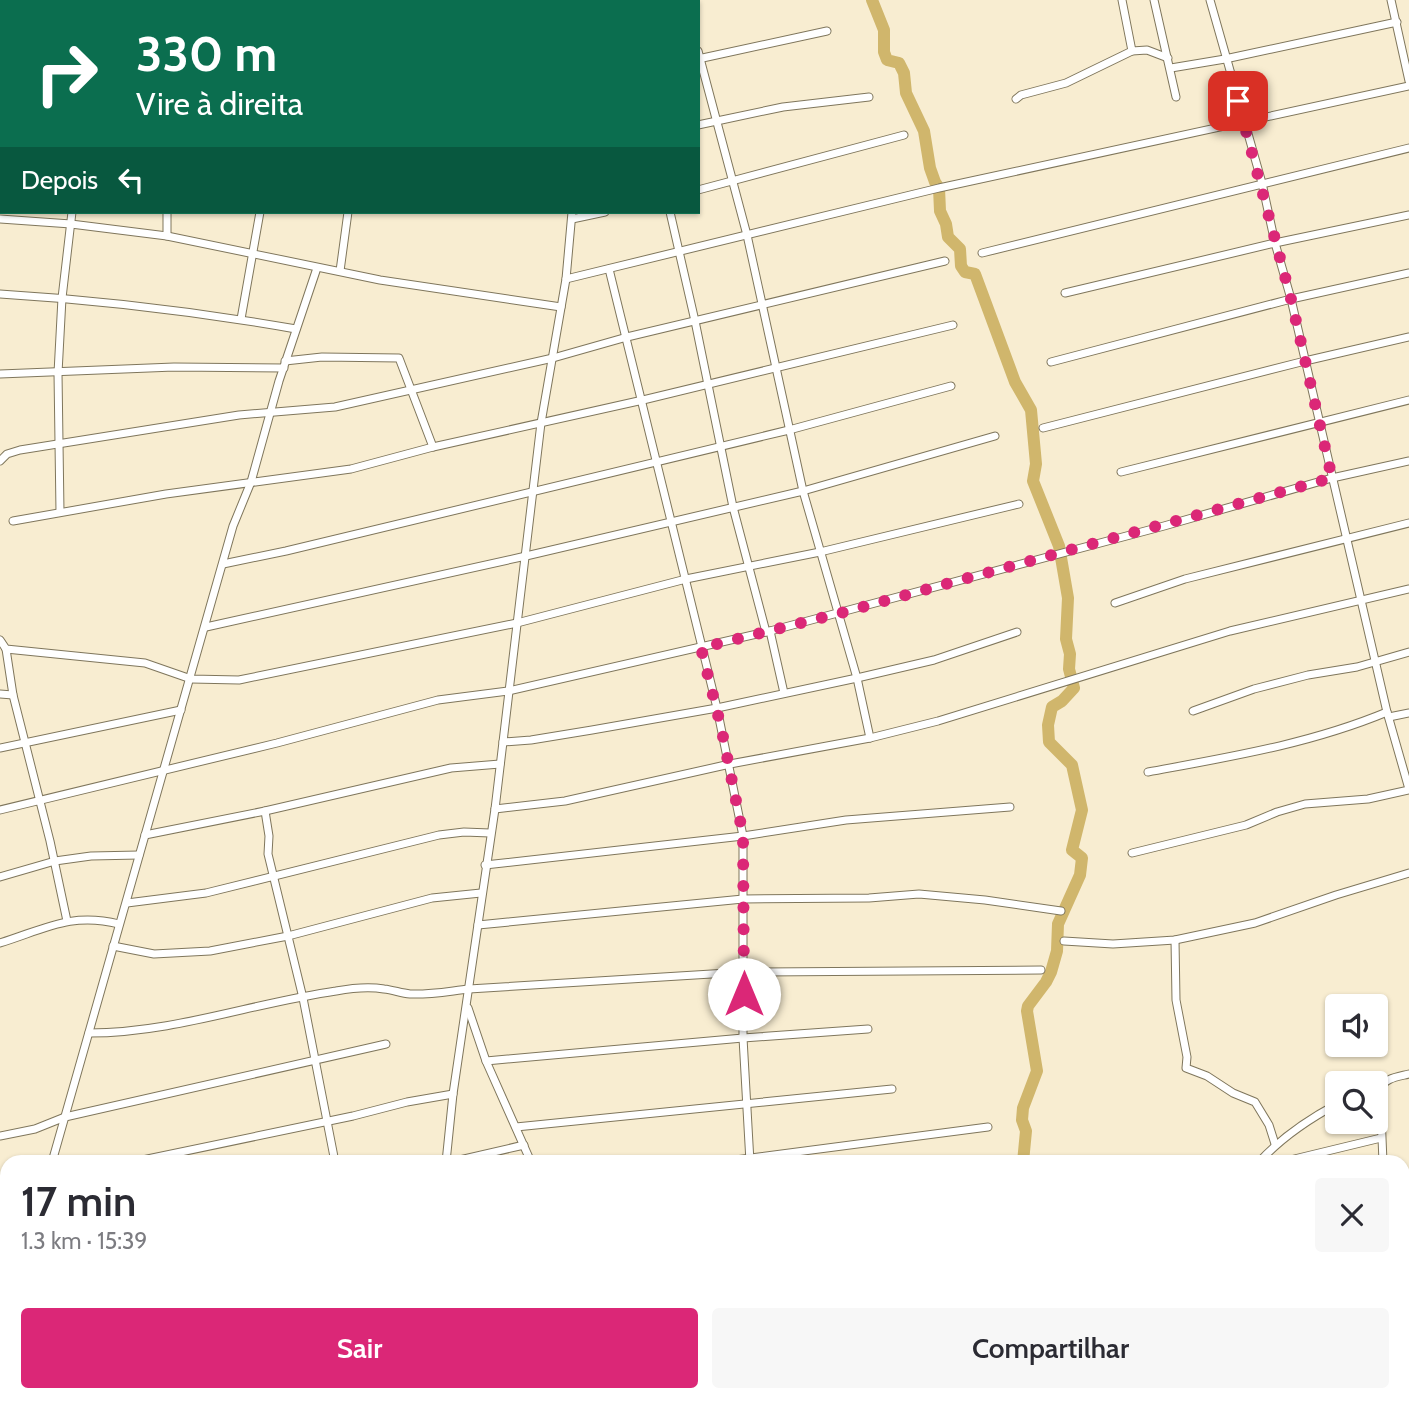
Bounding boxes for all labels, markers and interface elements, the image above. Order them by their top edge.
text: 330 m [136,24,277,83]
icon: right [21,28,112,119]
pin [1208,71,1268,131]
icon: arrive [1219,82,1257,120]
text: Vire à direita [136,84,303,123]
icon: left [112,161,150,199]
text: Depois [21,164,98,196]
position arrow [707,957,781,1031]
map controls [1325,994,1388,1134]
button: sound [1325,994,1388,1057]
button: search [1325,1071,1388,1134]
text: 17 min [21,1175,136,1227]
button: close [1315,1178,1389,1252]
text: 1.3 km · 15:39 [21,1227,147,1255]
button: Sair [21,1308,698,1388]
button: Compartilhar [712,1308,1389,1388]

